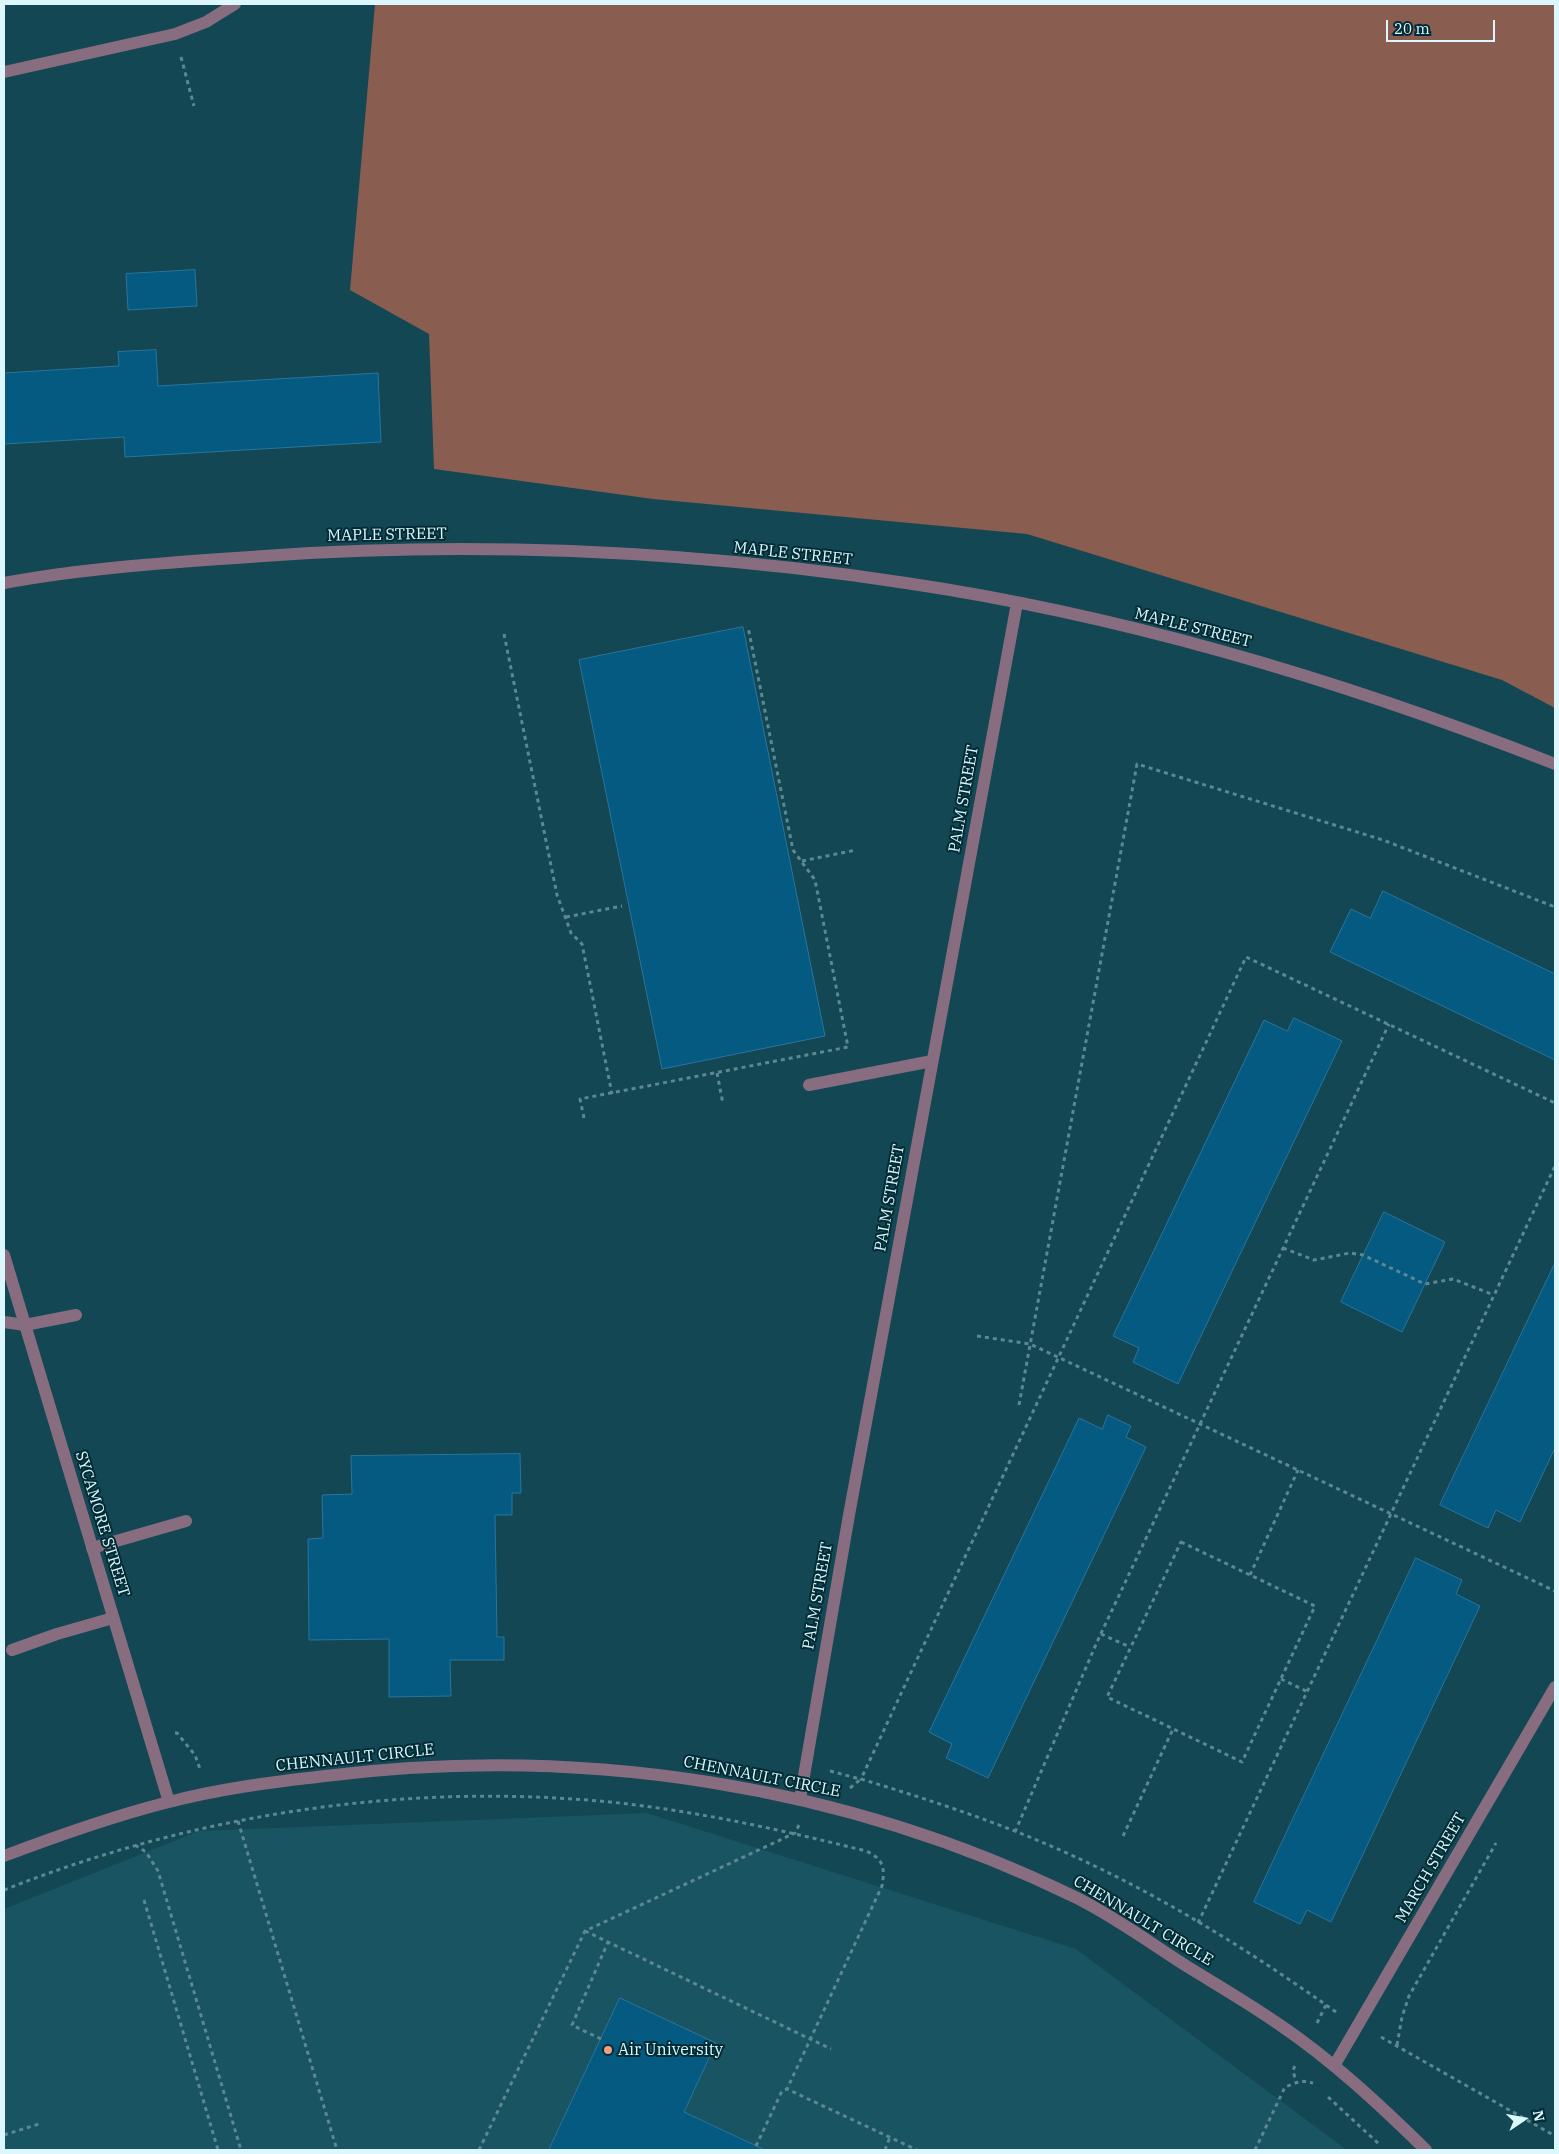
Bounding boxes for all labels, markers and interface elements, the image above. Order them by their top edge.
scale bar [1389,10,1498,42]
text: 20 m [1394,19,1430,38]
street label: MAPLE STREET [327,524,447,546]
street label: MAPLE STREET [732,538,854,570]
street label: MAPLE STREET [1133,604,1253,652]
street label: PALM STREET [945,744,983,854]
street label: PALM STREET [871,1143,909,1253]
street label: SYCAMORE STREET [71,1449,133,1599]
street label: PALM STREET [799,1541,837,1651]
street label: CHENNAULT CIRCLE [275,1740,435,1776]
street label: CHENNAULT CIRCLE [682,1752,842,1802]
street label: MARCH STREET [1392,1810,1470,1926]
street label: CHENNAULT CIRCLE [1070,1872,1216,1970]
place label: Air University [618,2040,723,2060]
marker: Air University [602,2044,614,2056]
north arrow [1499,2094,1549,2144]
text: N [1529,2109,1549,2123]

